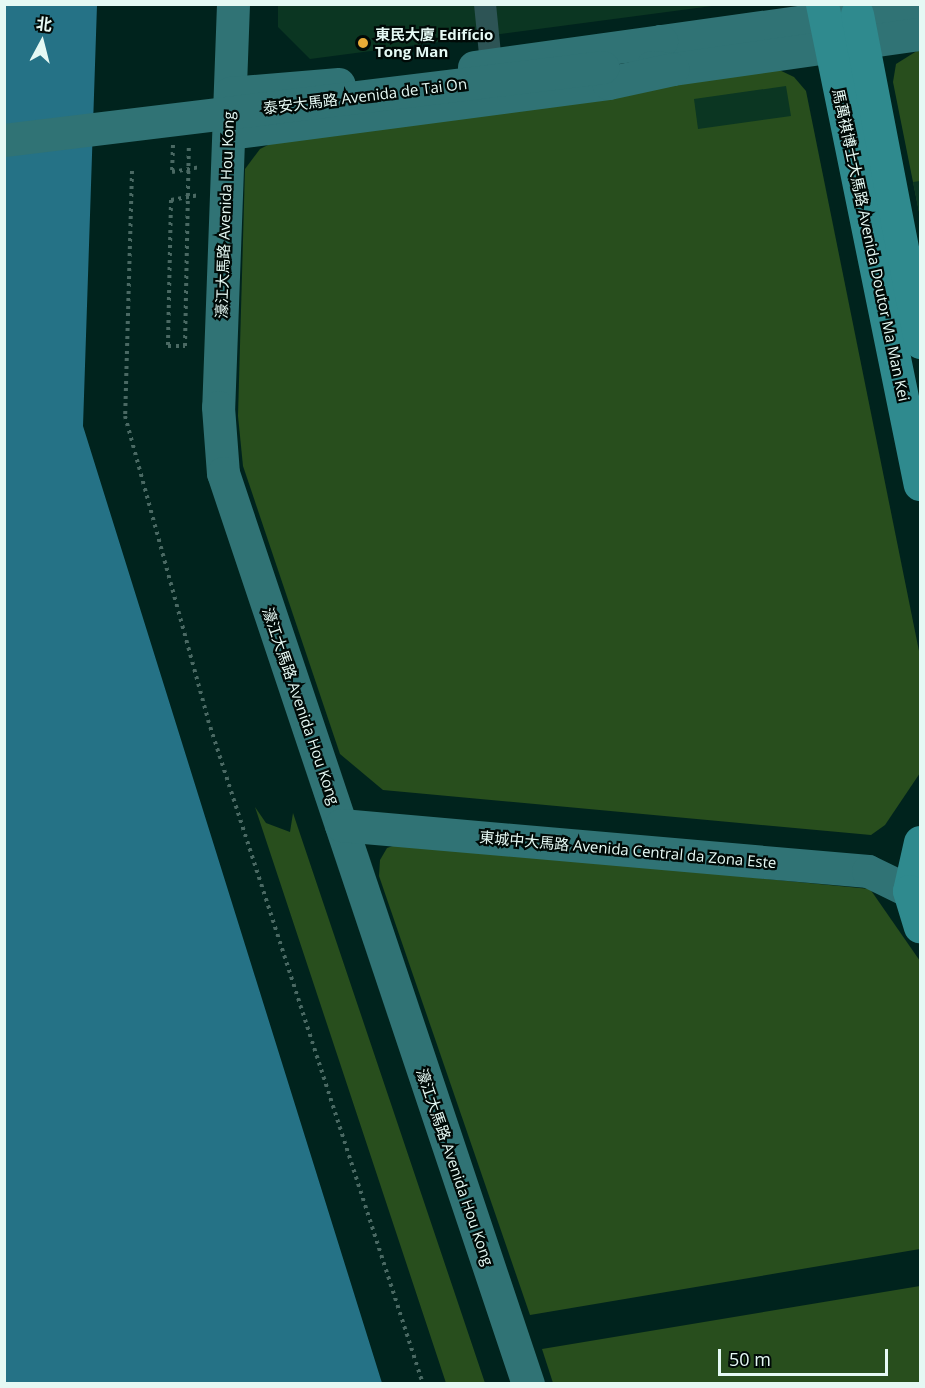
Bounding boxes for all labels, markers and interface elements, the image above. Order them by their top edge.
north arrow [12,12,72,72]
text: 北 [35,12,53,36]
place label: 東民大廈 Edifício Tong Man [375,25,493,60]
marker: 東民大廈 Edifício Tong Man [356,36,370,50]
street label: 泰安大馬路 Avenida de Tai On [262,75,468,117]
street label: 馬萬祺博士大馬路 Avenida Doutor Ma Man Kei [829,87,913,403]
street label: 濠江大馬路 Avenida Hou Kong [212,111,238,319]
street label: 濠江大馬路 Avenida Hou Kong [259,605,343,807]
street label: 東城中大馬路 Avenida Central da Zona Este [479,828,777,872]
street label: 濠江大馬路 Avenida Hou Kong [413,1066,497,1268]
scale bar [721,1337,890,1375]
text: 50 m [729,1347,771,1371]

